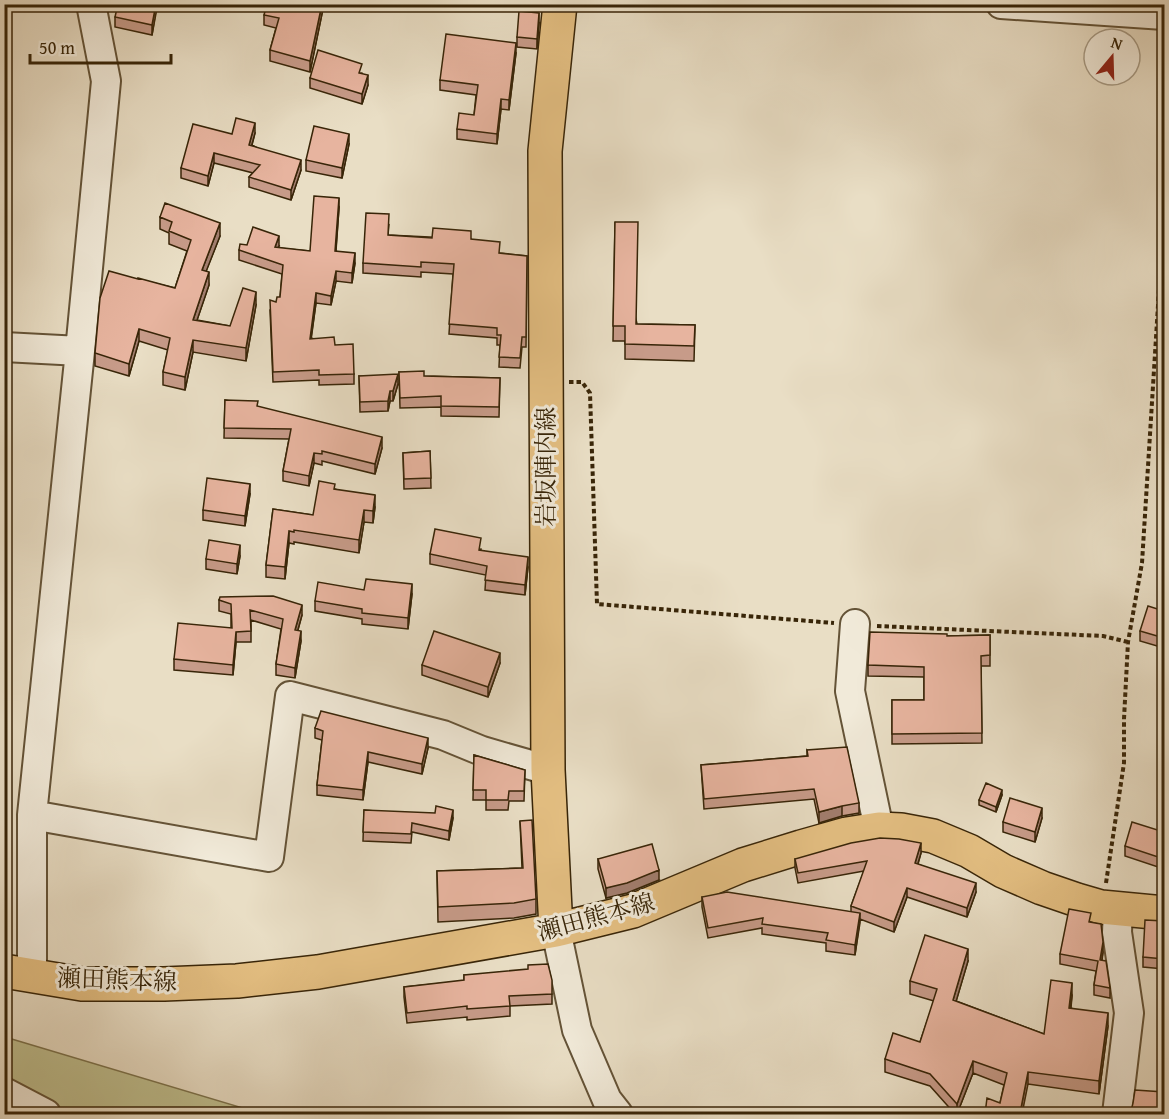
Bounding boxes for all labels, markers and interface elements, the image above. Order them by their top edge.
scale bar [30,27,171,65]
north arrow [1082,27,1142,87]
text: N [1108,30,1126,56]
text: 50 m [39,34,75,61]
street label: 岩坂陣内線 [528,407,563,527]
street label: 瀬田熊本線 [533,884,658,949]
street label: 瀬田熊本線 [56,960,178,999]

